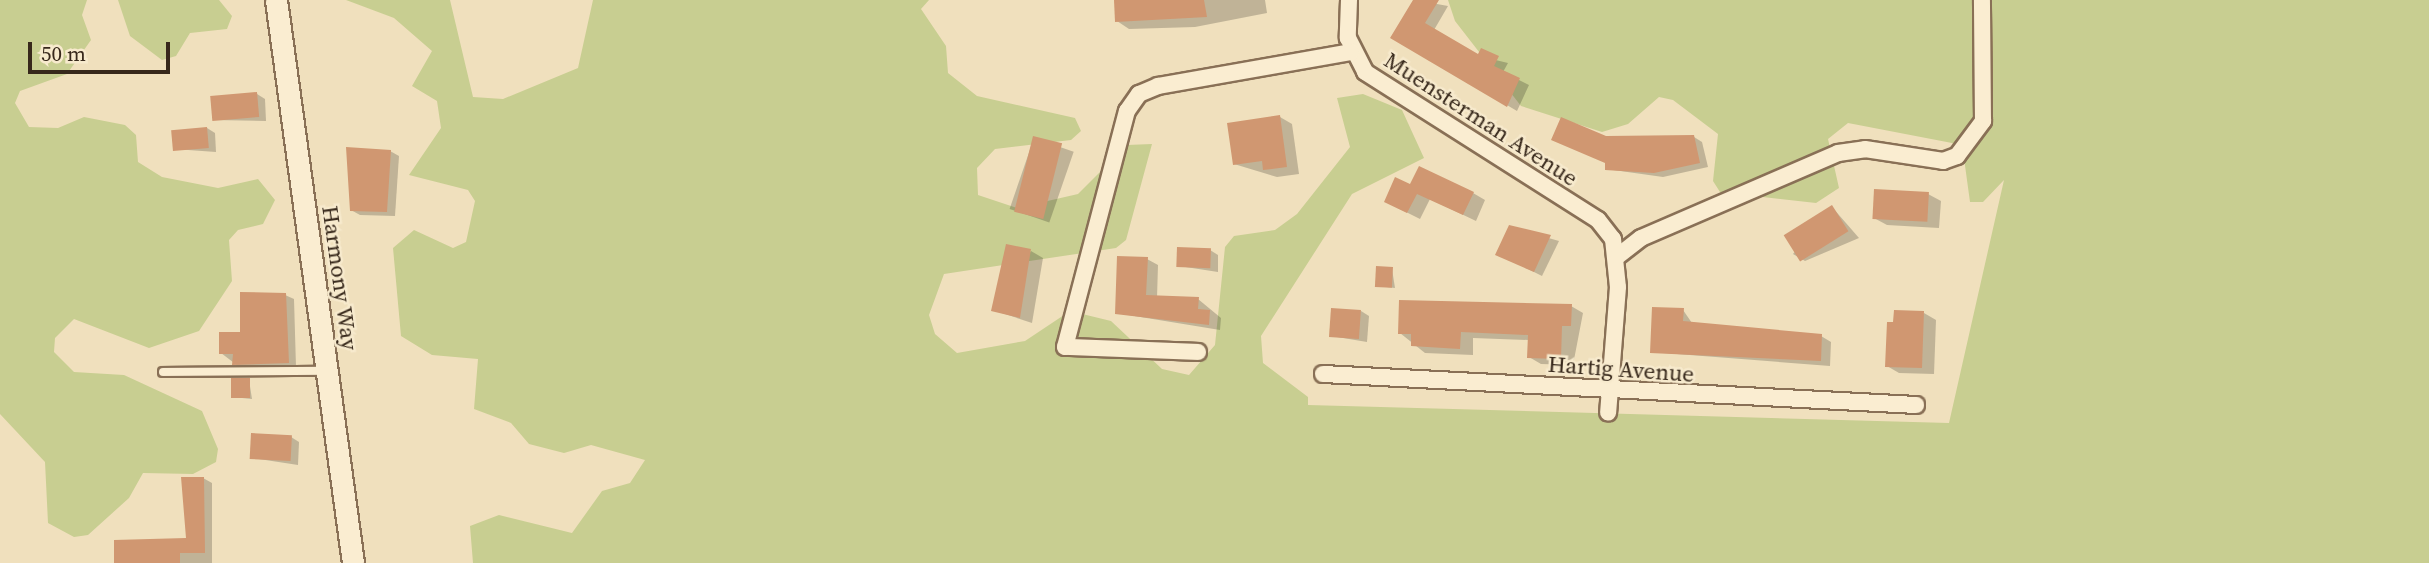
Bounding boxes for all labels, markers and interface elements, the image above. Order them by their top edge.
scale bar [32,28,173,72]
text: 50 m [41,39,86,68]
street label: Muensterman Avenue [1379,46,1583,192]
street label: Harmony Way [316,204,364,352]
street label: Hartig Avenue [1547,350,1695,388]

